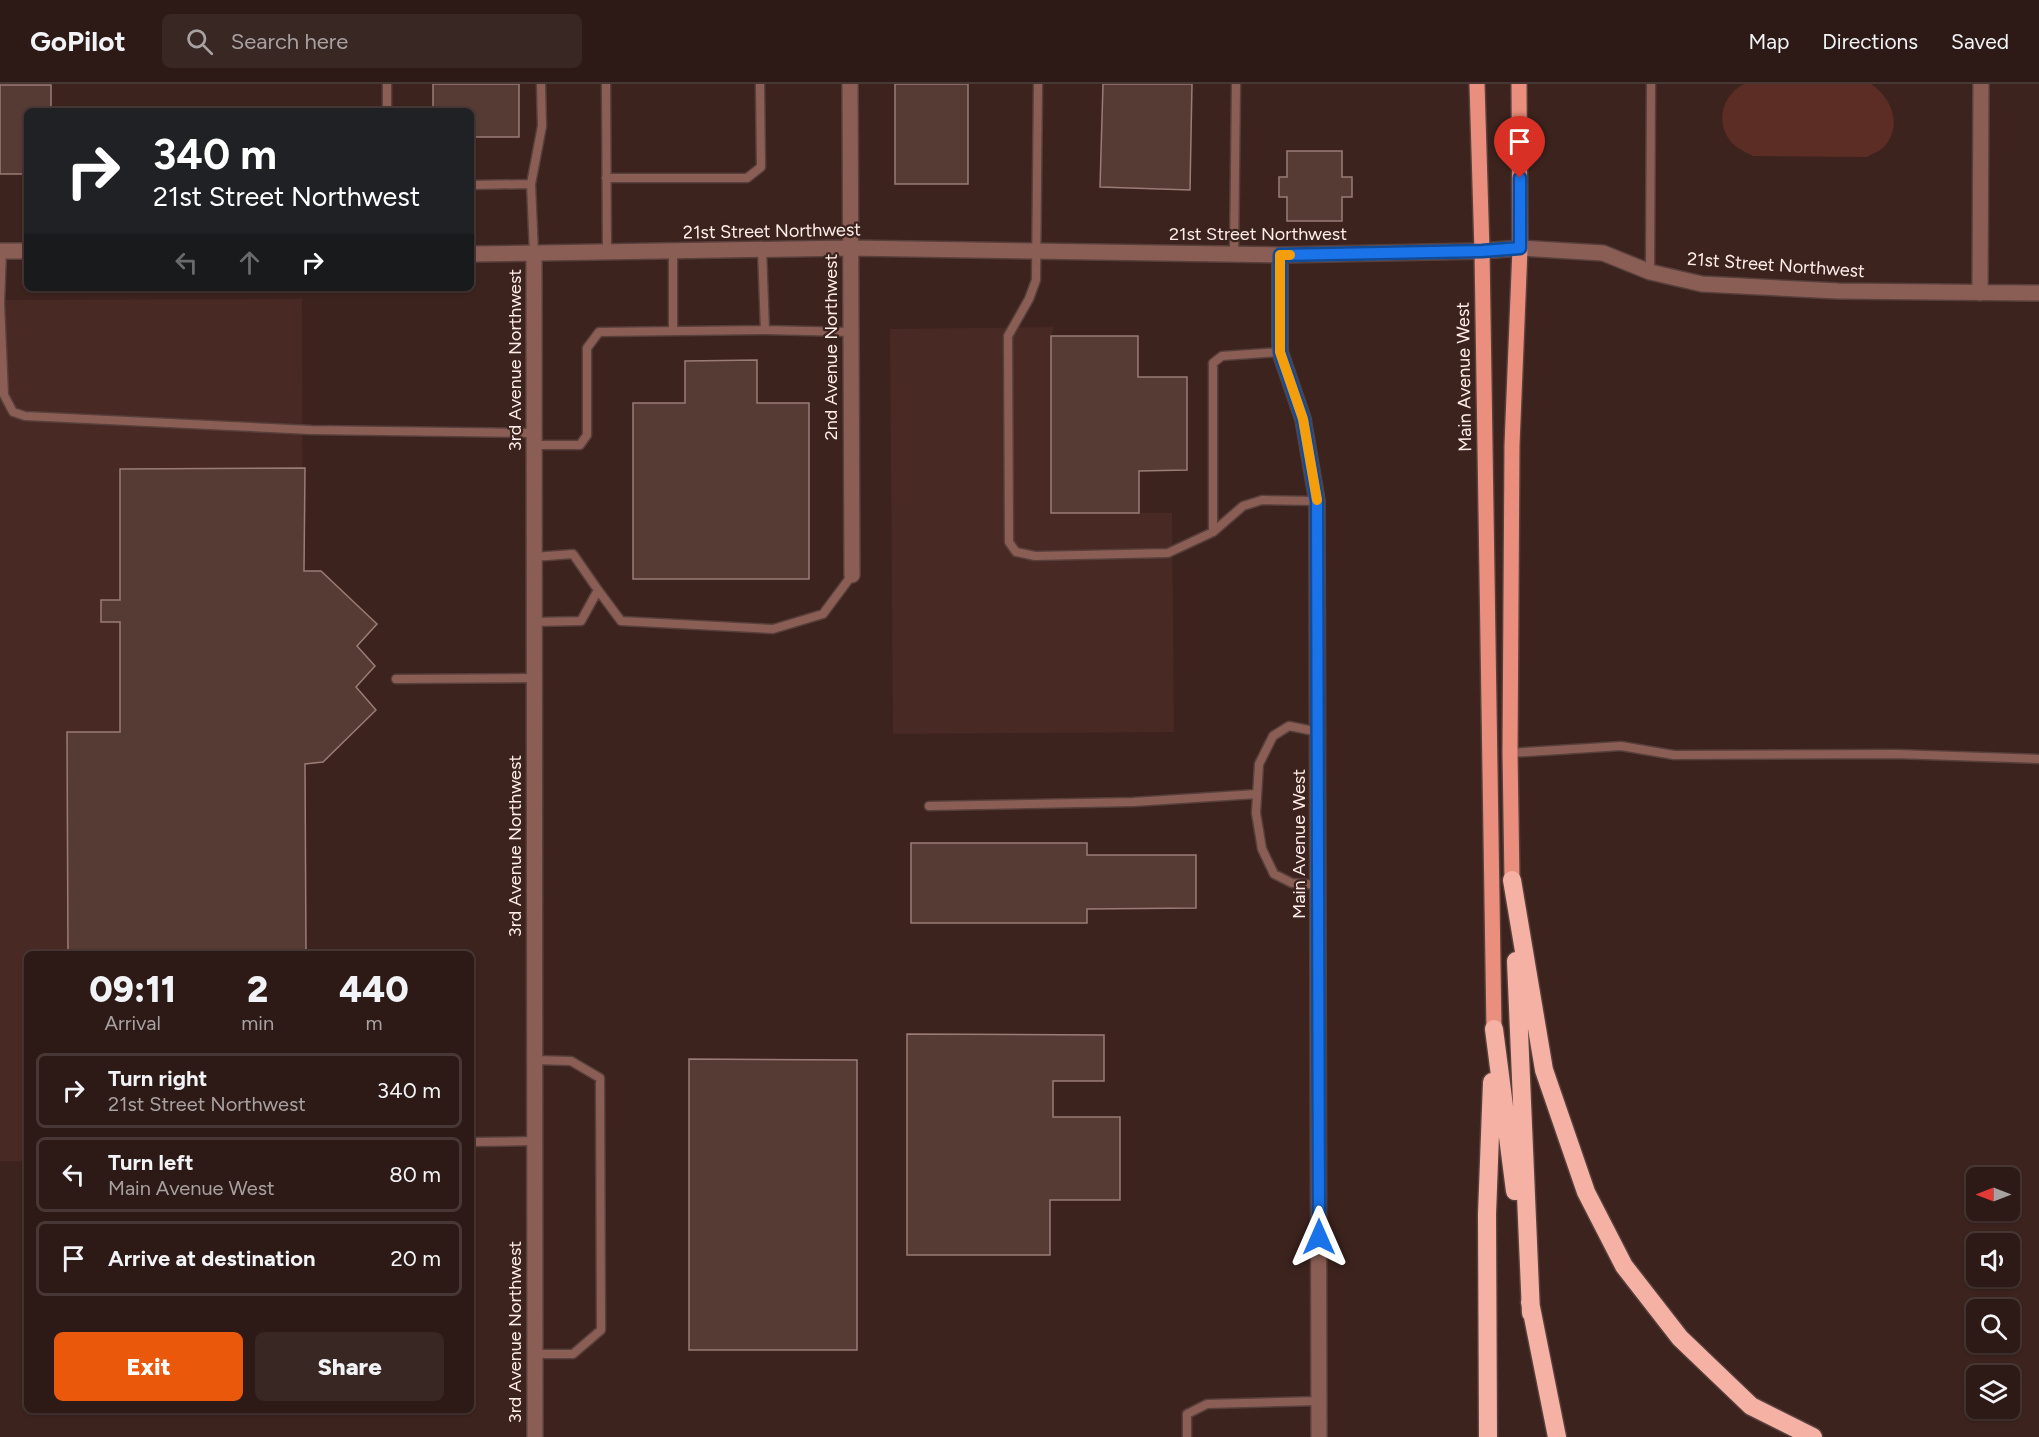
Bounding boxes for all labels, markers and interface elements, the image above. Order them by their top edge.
search box [162,14,582,68]
text: GoPilot [30,24,126,58]
icon: search [183,25,216,58]
text: Search here [231,28,348,55]
text: Map [1748,29,1789,54]
text: Directions [1822,29,1918,54]
text: Saved [1951,29,2009,54]
pin [1494,116,1545,178]
icon: arrive [1503,125,1536,158]
text: 340 m [153,129,277,180]
icon: right [54,132,132,210]
text: 21st Street Northwest [153,180,420,213]
street label: 21st Street Northwest [683,218,861,244]
street label: 21st Street Northwest [1169,223,1347,245]
icon: left [170,246,203,279]
icon: ahead [233,246,266,279]
icon: right [296,246,329,279]
street label: 21st Street Northwest [1686,248,1866,282]
street label: 2nd Avenue Northwest [820,254,842,440]
street label: 3rd Avenue Northwest [504,269,526,451]
street label: Main Avenue West [1452,302,1476,452]
street label: 3rd Avenue Northwest [504,755,526,937]
street label: Main Avenue West [1288,769,1310,919]
text: 09:11 [89,968,176,1011]
text: 2 [247,968,268,1011]
text: 440 [339,968,409,1011]
text: Arrival [104,1011,161,1035]
text: min [241,1011,274,1035]
text: m [366,1011,383,1035]
text: Turn right [108,1065,207,1092]
icon: right [57,1074,90,1107]
text: 340 m [377,1077,441,1104]
text: 21st Street Northwest [108,1092,306,1116]
text: Turn left [108,1149,194,1176]
icon: left [57,1158,90,1191]
text: 80 m [389,1161,441,1188]
north arrow [1966,1167,2020,1221]
map controls [1966,1167,2020,1419]
text: Main Avenue West [108,1176,275,1200]
position arrow [1287,1205,1351,1269]
button: sound [1966,1233,2020,1287]
street label: 3rd Avenue Northwest [504,1241,526,1423]
icon: arrive [57,1242,90,1275]
text: Arrive at destination [108,1245,316,1272]
text: 20 m [390,1245,441,1272]
button: search [1966,1299,2020,1353]
button: Exit [54,1332,243,1401]
button: Share [255,1332,444,1401]
button: layers [1966,1365,2020,1419]

